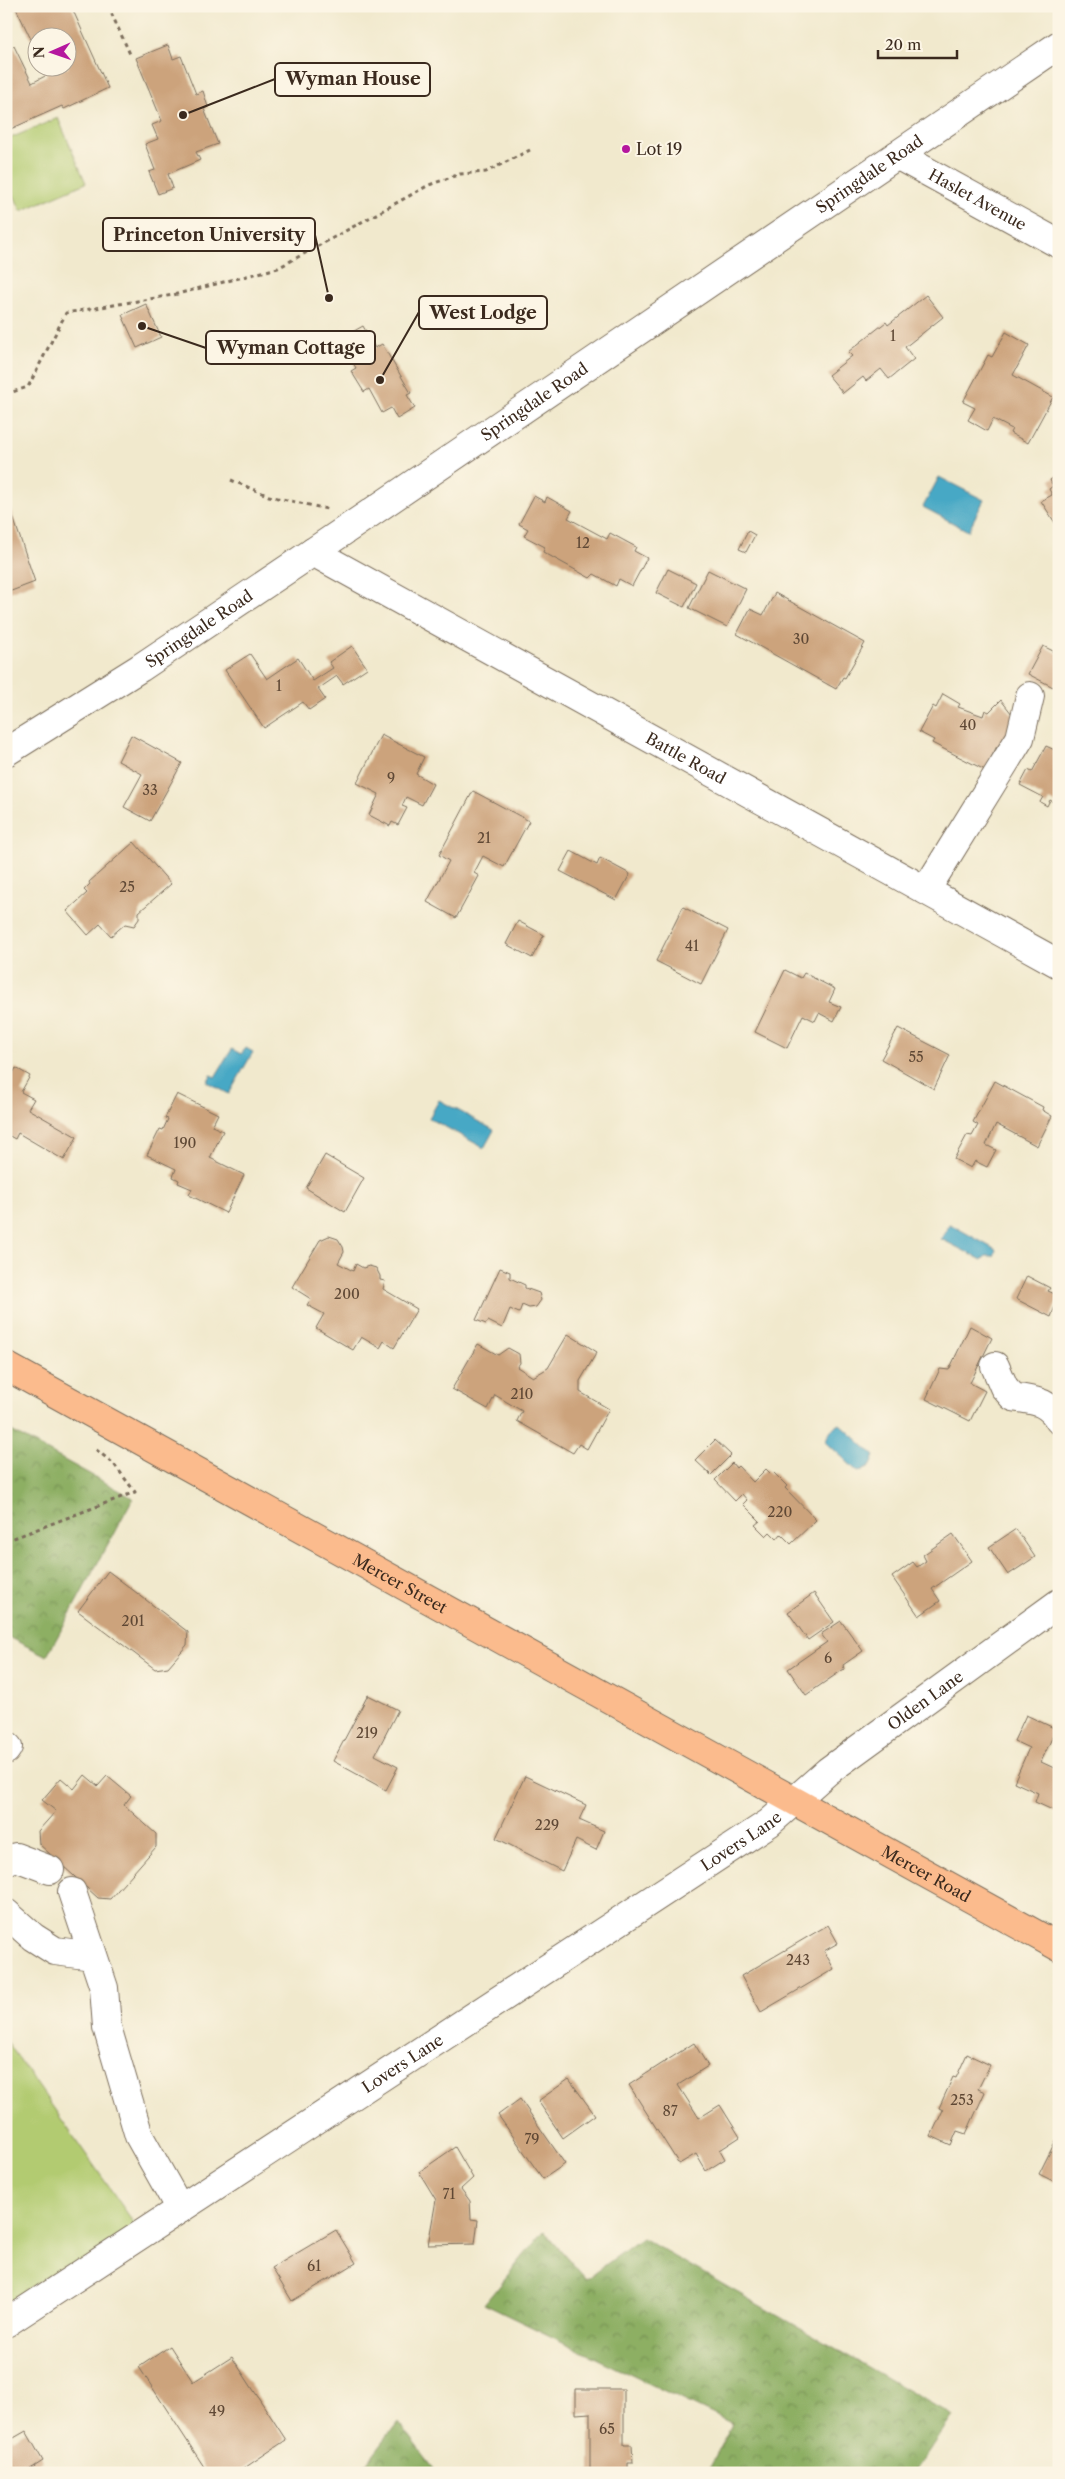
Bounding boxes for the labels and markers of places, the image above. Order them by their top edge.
callout: Wyman House [275,63,430,96]
place label: Lot 19 [636,139,682,159]
marker: Lot 19 [620,143,632,155]
callout: Princeton University [103,218,315,251]
callout: West Lodge [419,296,547,329]
callout: Wyman Cottage [206,331,375,364]

